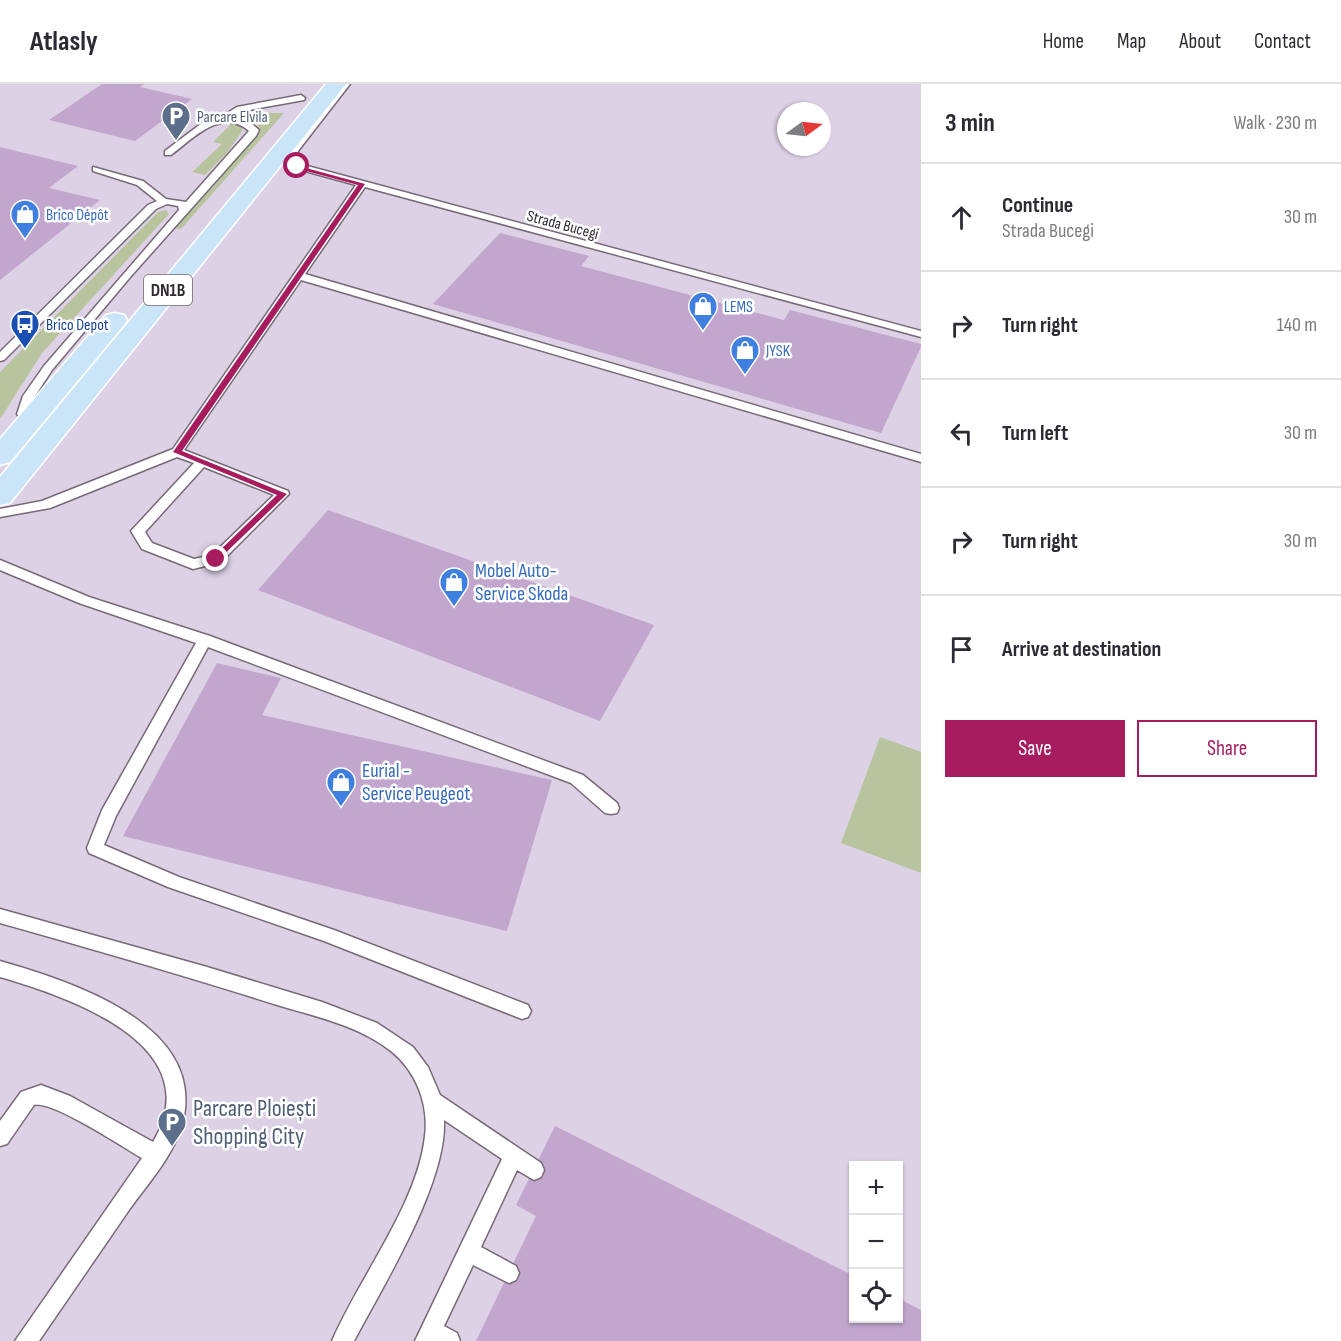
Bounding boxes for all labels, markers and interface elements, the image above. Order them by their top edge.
text: Atlasly [30,25,98,58]
text: Home [1043,29,1084,54]
text: Map [1117,29,1146,54]
text: About [1179,29,1221,54]
text: Contact [1254,29,1311,54]
parking icon: Parcare Elvila [160,100,192,142]
north arrow [777,102,831,156]
place label: Parcare Elvila [197,108,268,127]
text: 3 min [945,108,995,139]
text: Walk · 230 m [1234,111,1317,135]
route start [283,152,309,178]
text: Continue [1002,192,1073,219]
shop icon: Brico Dépôt [9,198,41,240]
icon: ahead [945,201,978,234]
text: 30 m [1284,205,1317,229]
place label: Brico Dépôt [46,206,109,225]
street label: Strada Bucegi [525,207,601,244]
text: Strada Bucegi [1002,219,1094,243]
road number: DN1B [144,275,192,305]
shop icon: LEMS [687,290,719,332]
place label: LEMS [724,298,753,317]
bus stop icon: Brico Depot [9,308,41,350]
icon: right [945,309,978,342]
text: Turn right [1002,312,1078,339]
text: 140 m [1277,313,1317,337]
place label: Brico Depot [46,316,109,335]
shop icon: JYSK [729,334,761,376]
place label: JYSK [765,342,791,361]
icon: left [945,417,978,450]
text: Turn left [1002,420,1068,447]
text: 30 m [1284,421,1317,445]
icon: right [945,525,978,558]
text: Turn right [1002,528,1078,555]
text: 30 m [1284,529,1317,553]
route end [202,545,228,571]
place label: Mobel Auto- Service Skoda [475,559,568,606]
shop icon: Mobel Auto- Service Skoda [438,566,470,608]
icon: arrive [945,633,978,666]
text: Arrive at destination [1002,636,1161,663]
button: Save [945,720,1125,777]
button: Share [1137,720,1317,777]
place label: Eurial - Service Peugeot [362,759,470,806]
shop icon: Eurial - Service Peugeot [325,766,357,808]
place label: Parcare Ploiești Shopping City [193,1094,316,1151]
parking icon: Parcare Ploiești Shopping City [156,1106,188,1148]
map controls [849,1161,903,1323]
button: + [849,1161,903,1215]
button: − [849,1215,903,1269]
button: locate [849,1269,903,1323]

